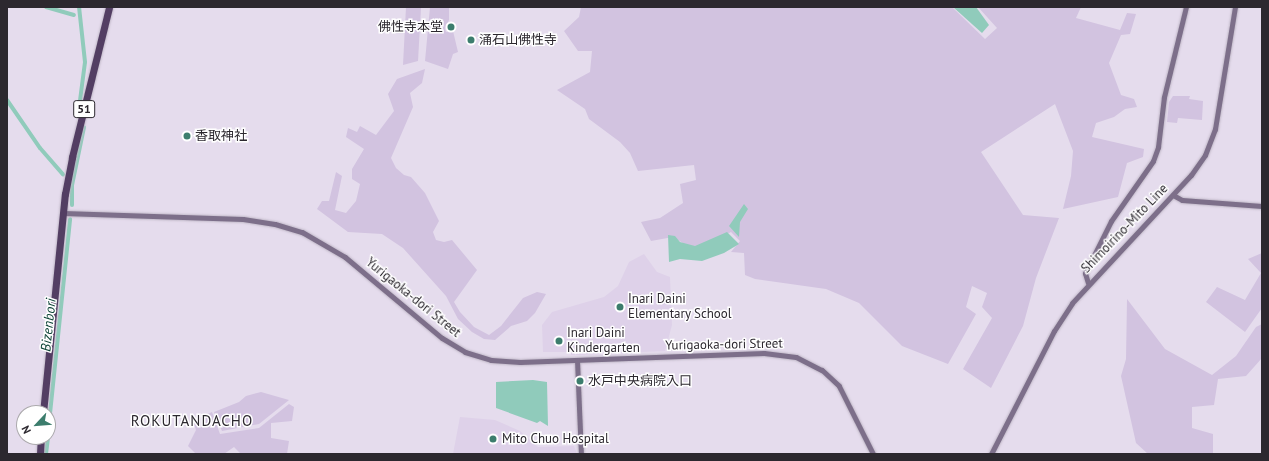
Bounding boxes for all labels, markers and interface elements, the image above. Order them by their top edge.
place label: 佛性寺本堂 [378,19,443,35]
marker: 佛性寺本堂 [446,22,456,32]
place label: 涌石山佛性寺 [479,32,557,48]
marker: 涌石山佛性寺 [466,35,476,45]
road number: 51 [73,99,95,119]
place label: 香取神社 [195,128,247,144]
marker: 香取神社 [182,131,192,141]
street label: Shimoirino-Mito Line [1079,181,1171,277]
street label: Yurigaoka-dori Street [362,255,464,341]
place label: Inari Daini Elementary School [628,292,732,323]
water label: Bizenbori [37,298,59,352]
marker: Inari Daini Elementary School [615,302,625,312]
place label: Inari Daini Kindergarten [567,326,640,357]
marker: Inari Daini Kindergarten [554,336,564,346]
street label: Yurigaoka-dori Street [665,336,783,354]
place label: 水戸中央病院入口 [588,373,692,389]
marker: 水戸中央病院入口 [575,376,585,386]
north arrow [16,405,56,445]
district label: ROKUTANDACHO [131,412,253,430]
text: N [18,424,34,436]
place label: Mito Chuo Hospital [502,431,609,447]
marker: Mito Chuo Hospital [487,433,499,445]

